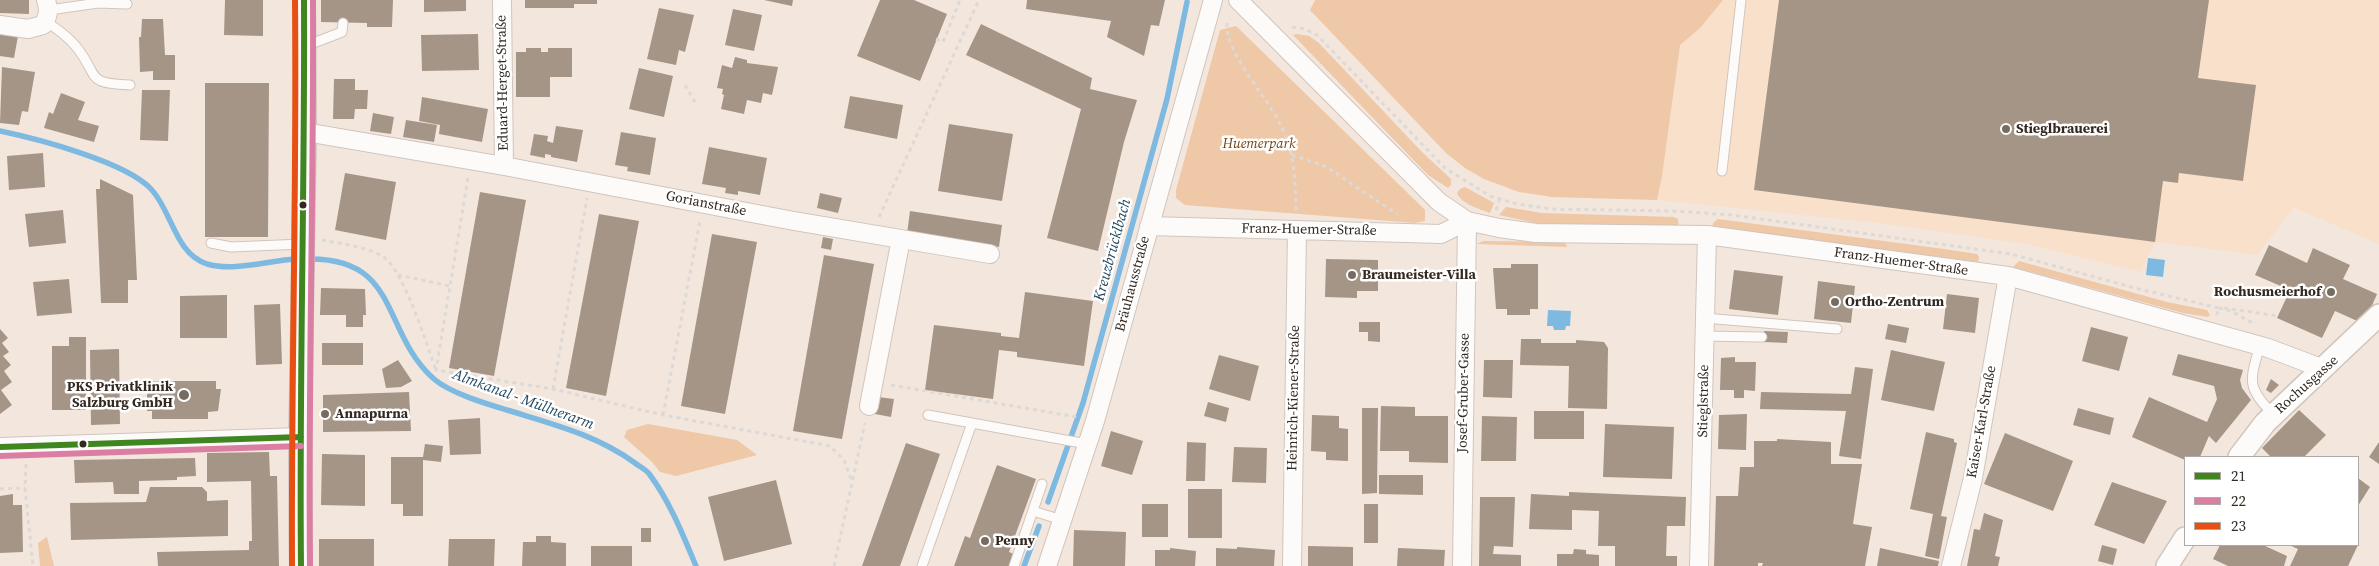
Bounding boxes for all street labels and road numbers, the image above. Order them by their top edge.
street label: Eduard-Herget-Straße [493,15,513,151]
street label: Gorianstraße [664,188,748,220]
street label: Franz-Huemer-Straße [1241,220,1377,240]
street label: Bräuhausstraße [1112,234,1154,334]
street label: Franz-Huemer-Straße [1833,244,1969,280]
street label: Heinrich-Kiener-Straße [1284,325,1304,471]
street label: Josef-Gruber-Gasse [1455,333,1473,453]
street label: Rochusgasse [2272,352,2342,418]
street label: Stieglstraße [1695,364,1713,438]
street label: Kaiser-Karl-Straße [1964,364,2000,480]

